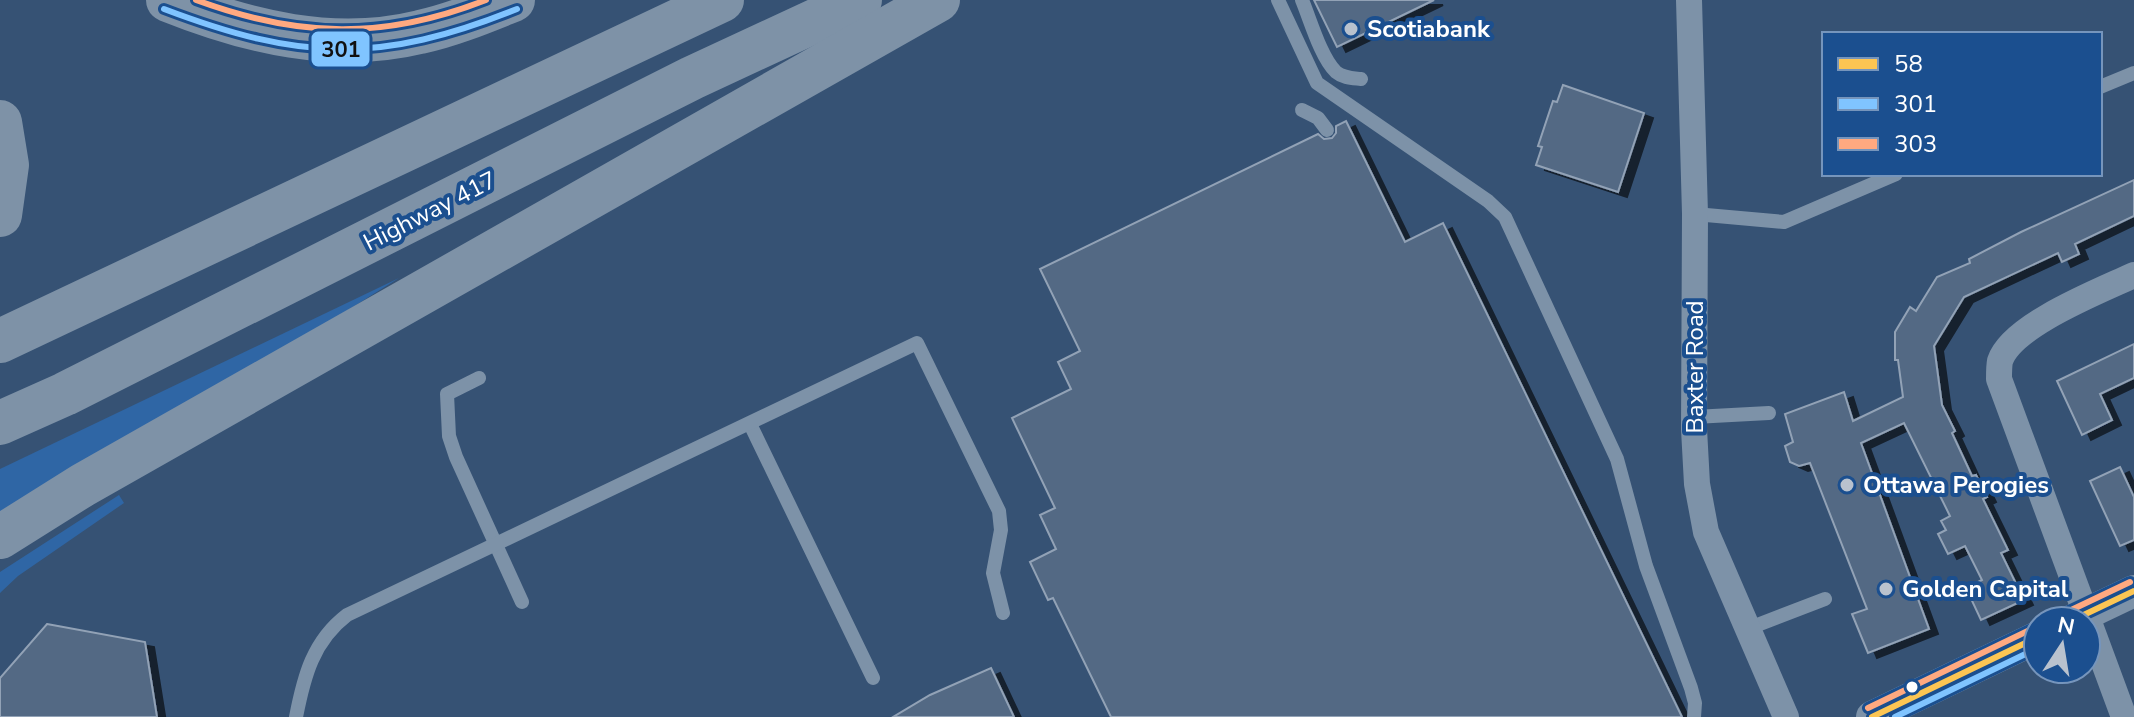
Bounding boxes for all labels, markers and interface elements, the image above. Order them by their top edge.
place label: Scotiabank [1367,13,1491,45]
marker: Scotiabank [1342,20,1360,38]
line badge: 301 [310,30,371,68]
legend [1822,32,2102,176]
text: 301 [321,35,361,65]
text: 58 [1894,48,1923,80]
text: 301 [1894,88,1937,120]
text: 303 [1894,128,1937,160]
street label: Highway 417 [358,164,502,258]
street label: Baxter Road [1679,300,1711,434]
place label: Ottawa Perogies [1863,469,2049,501]
marker: Ottawa Perogies [1838,476,1856,494]
place label: Golden Capital [1902,573,2069,605]
marker: Golden Capital [1877,580,1895,598]
north arrow [2022,605,2102,685]
text: N [2055,610,2077,643]
unlabelled marker [1904,679,1920,695]

